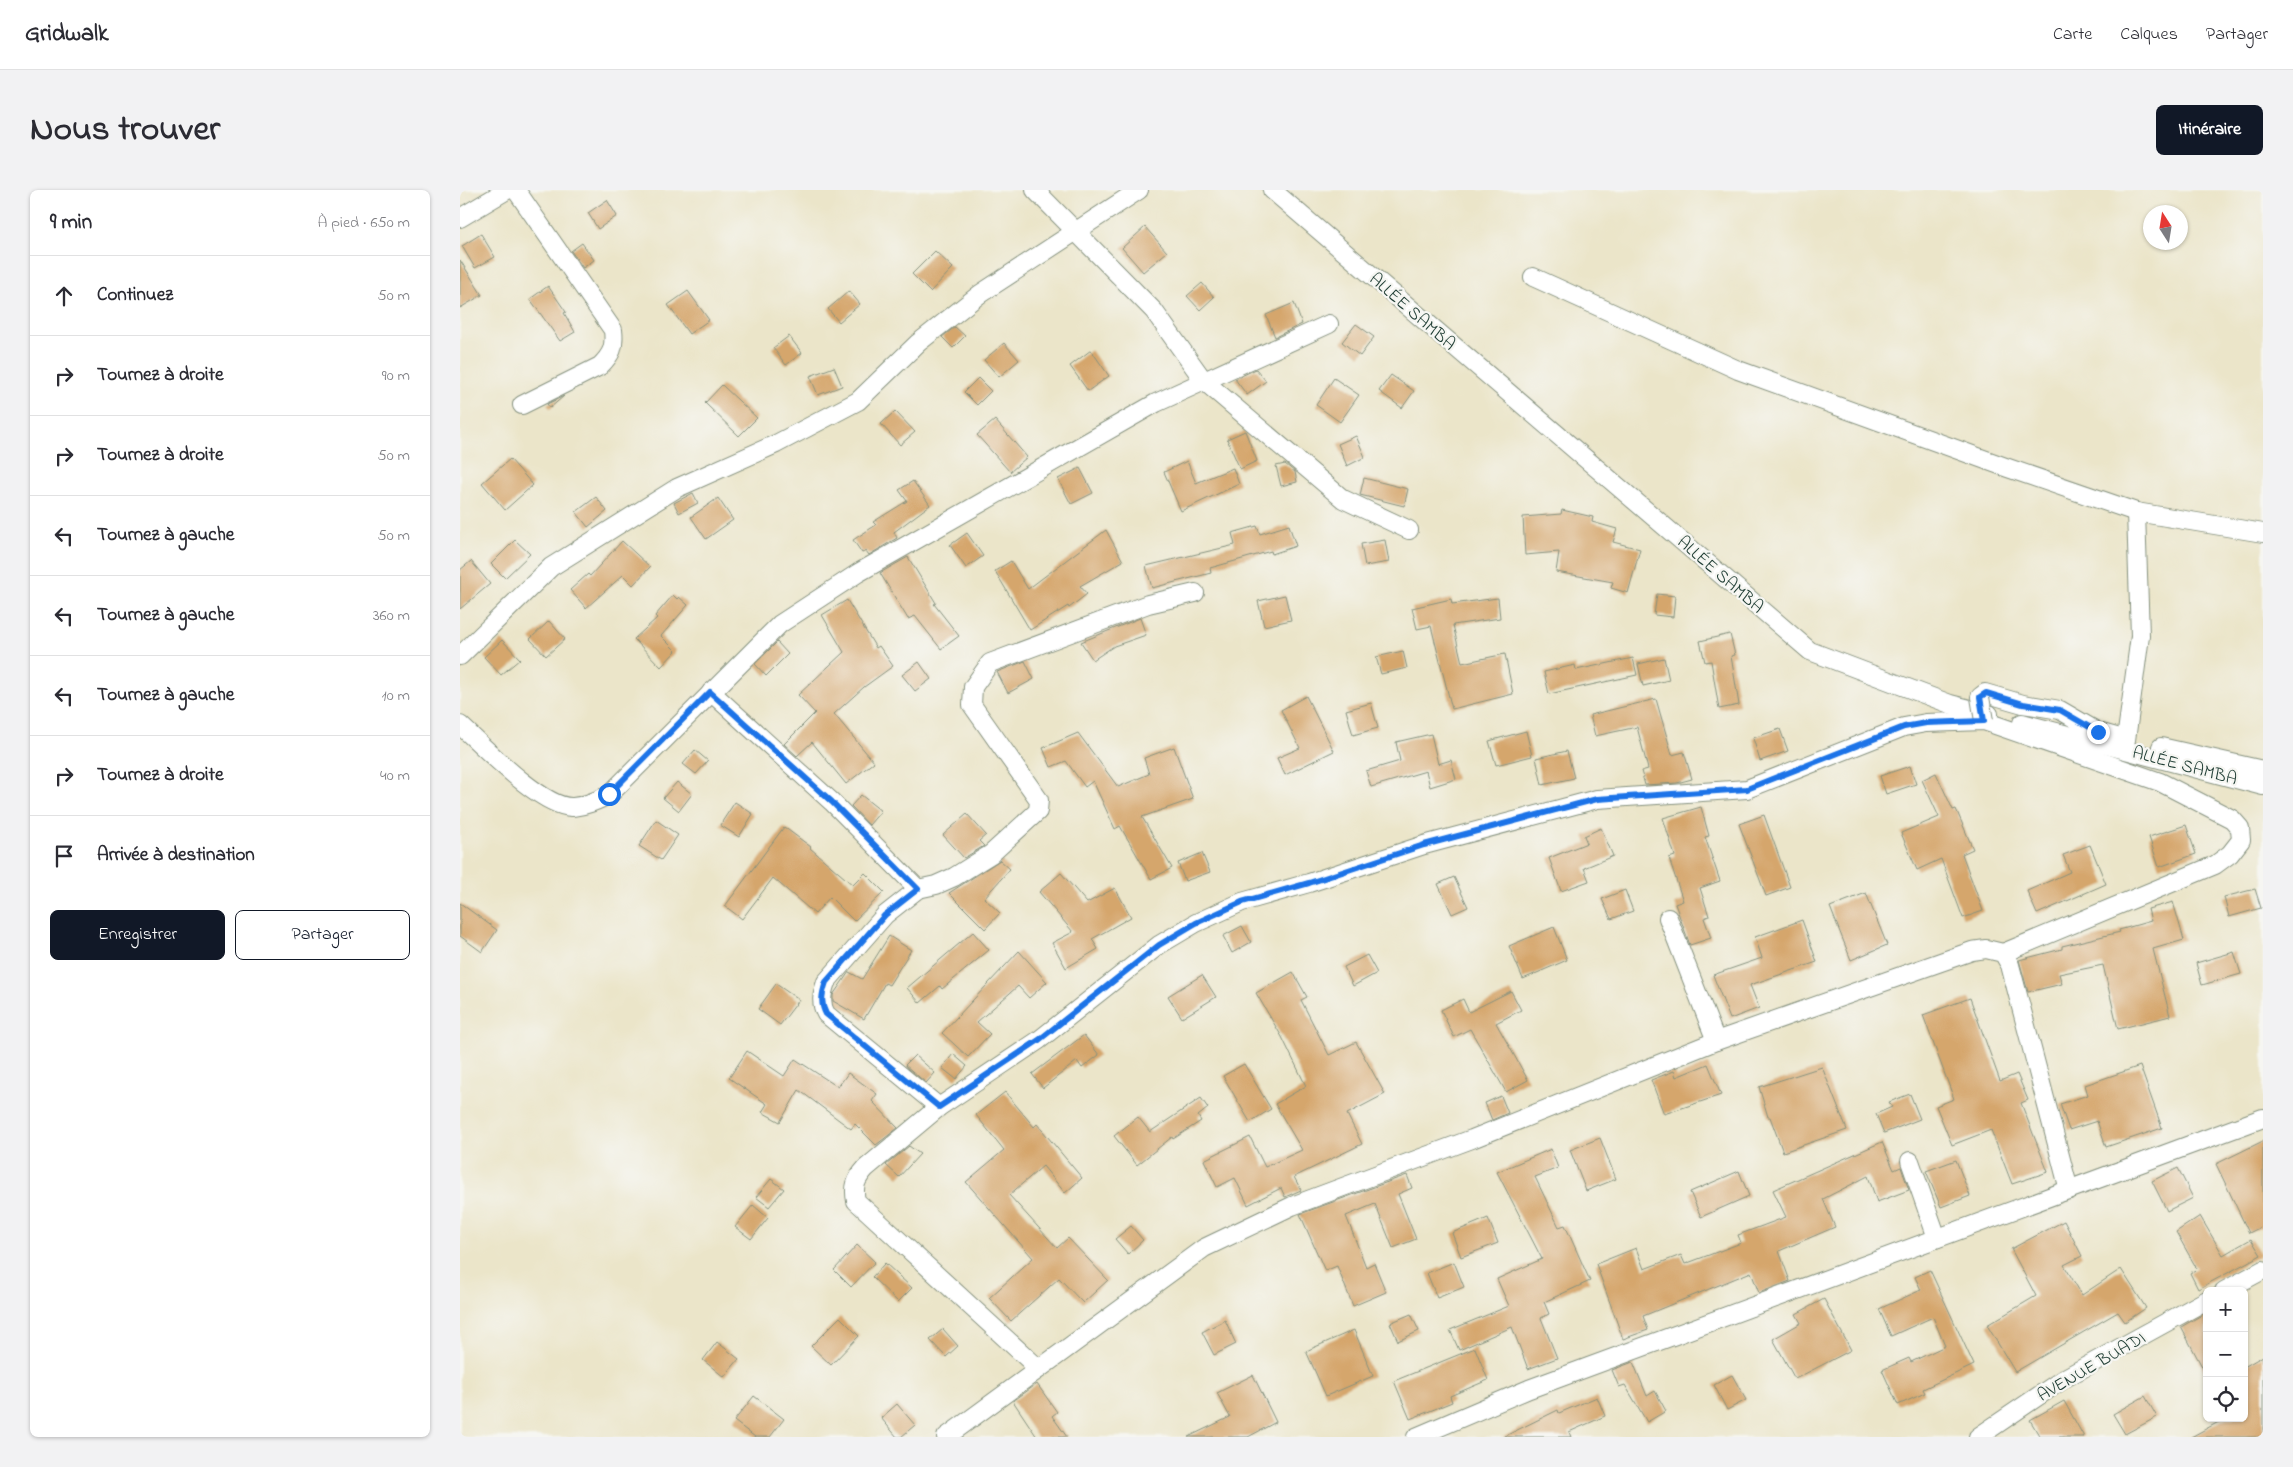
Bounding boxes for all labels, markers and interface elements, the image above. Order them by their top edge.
text: Gridwalk [25,17,109,52]
text: Carte [2053,22,2092,48]
text: Calques [2120,22,2178,48]
text: Partager [2206,22,2268,48]
text: Nous trouver [30,105,220,156]
button: Itinéraire [2156,105,2263,155]
north arrow [2143,205,2188,250]
text: 9 min [50,208,92,238]
text: À pied · 650 m [317,211,410,235]
street label: ALLÉE SAMBA [1363,267,1461,358]
icon: ahead [50,282,78,310]
text: Continuez [97,282,173,309]
text: 50 m [378,284,410,308]
icon: right [50,362,78,390]
text: Tournez à droite [97,362,223,389]
text: 90 m [382,364,410,388]
icon: right [50,442,78,470]
text: Tournez à droite [97,442,223,469]
text: 50 m [378,444,410,468]
icon: left [50,522,78,550]
text: Tournez à gauche [97,522,234,549]
text: 50 m [378,524,410,548]
street label: ALLÉE SAMBA [1671,530,1769,621]
icon: left [50,602,78,630]
text: Tournez à gauche [97,602,234,629]
text: 360 m [373,604,410,628]
icon: left [50,682,78,710]
text: Tournez à gauche [97,682,234,709]
text: 10 m [382,684,410,708]
route end [2087,721,2110,744]
street label: ALLÉE SAMBA [2129,740,2240,793]
icon: right [50,762,78,790]
text: Tournez à droite [97,762,223,789]
text: 40 m [380,764,410,788]
route start [598,783,621,806]
icon: arrive [50,842,78,870]
text: Arrivée à destination [97,842,255,869]
button: Enregistrer [50,910,225,960]
button: Partager [235,910,410,960]
map controls [2203,1287,2248,1422]
button: + [2203,1287,2248,1332]
street label: AVENUE BUADI [2033,1326,2151,1409]
button: − [2203,1332,2248,1377]
button: locate [2203,1377,2248,1422]

